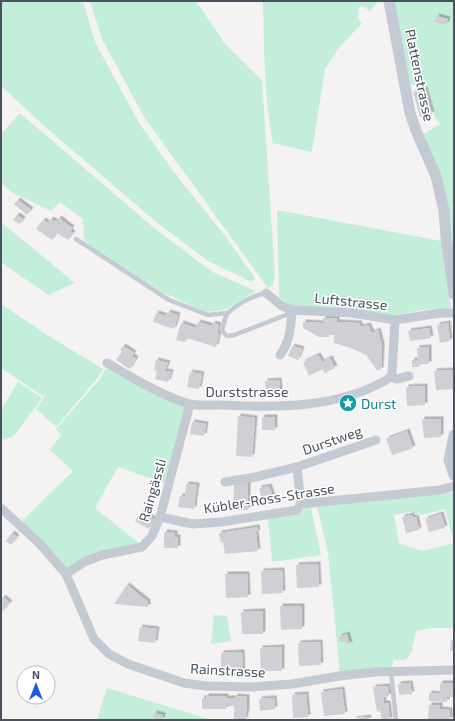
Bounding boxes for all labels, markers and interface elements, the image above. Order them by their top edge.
street label: Plattenstrasse [402,27,438,123]
street label: Luftstrasse [314,289,388,313]
street label: Durststrasse [206,383,288,400]
place icon: Durst [338,393,358,413]
place label: Durst [361,395,396,412]
street label: Durstweg [300,422,364,458]
street label: Raingässli [135,456,169,524]
street label: Kübler-Ross-Strasse [202,479,336,517]
street label: Rainstrasse [190,660,266,680]
north arrow [16,665,56,705]
text: N [32,668,40,681]

